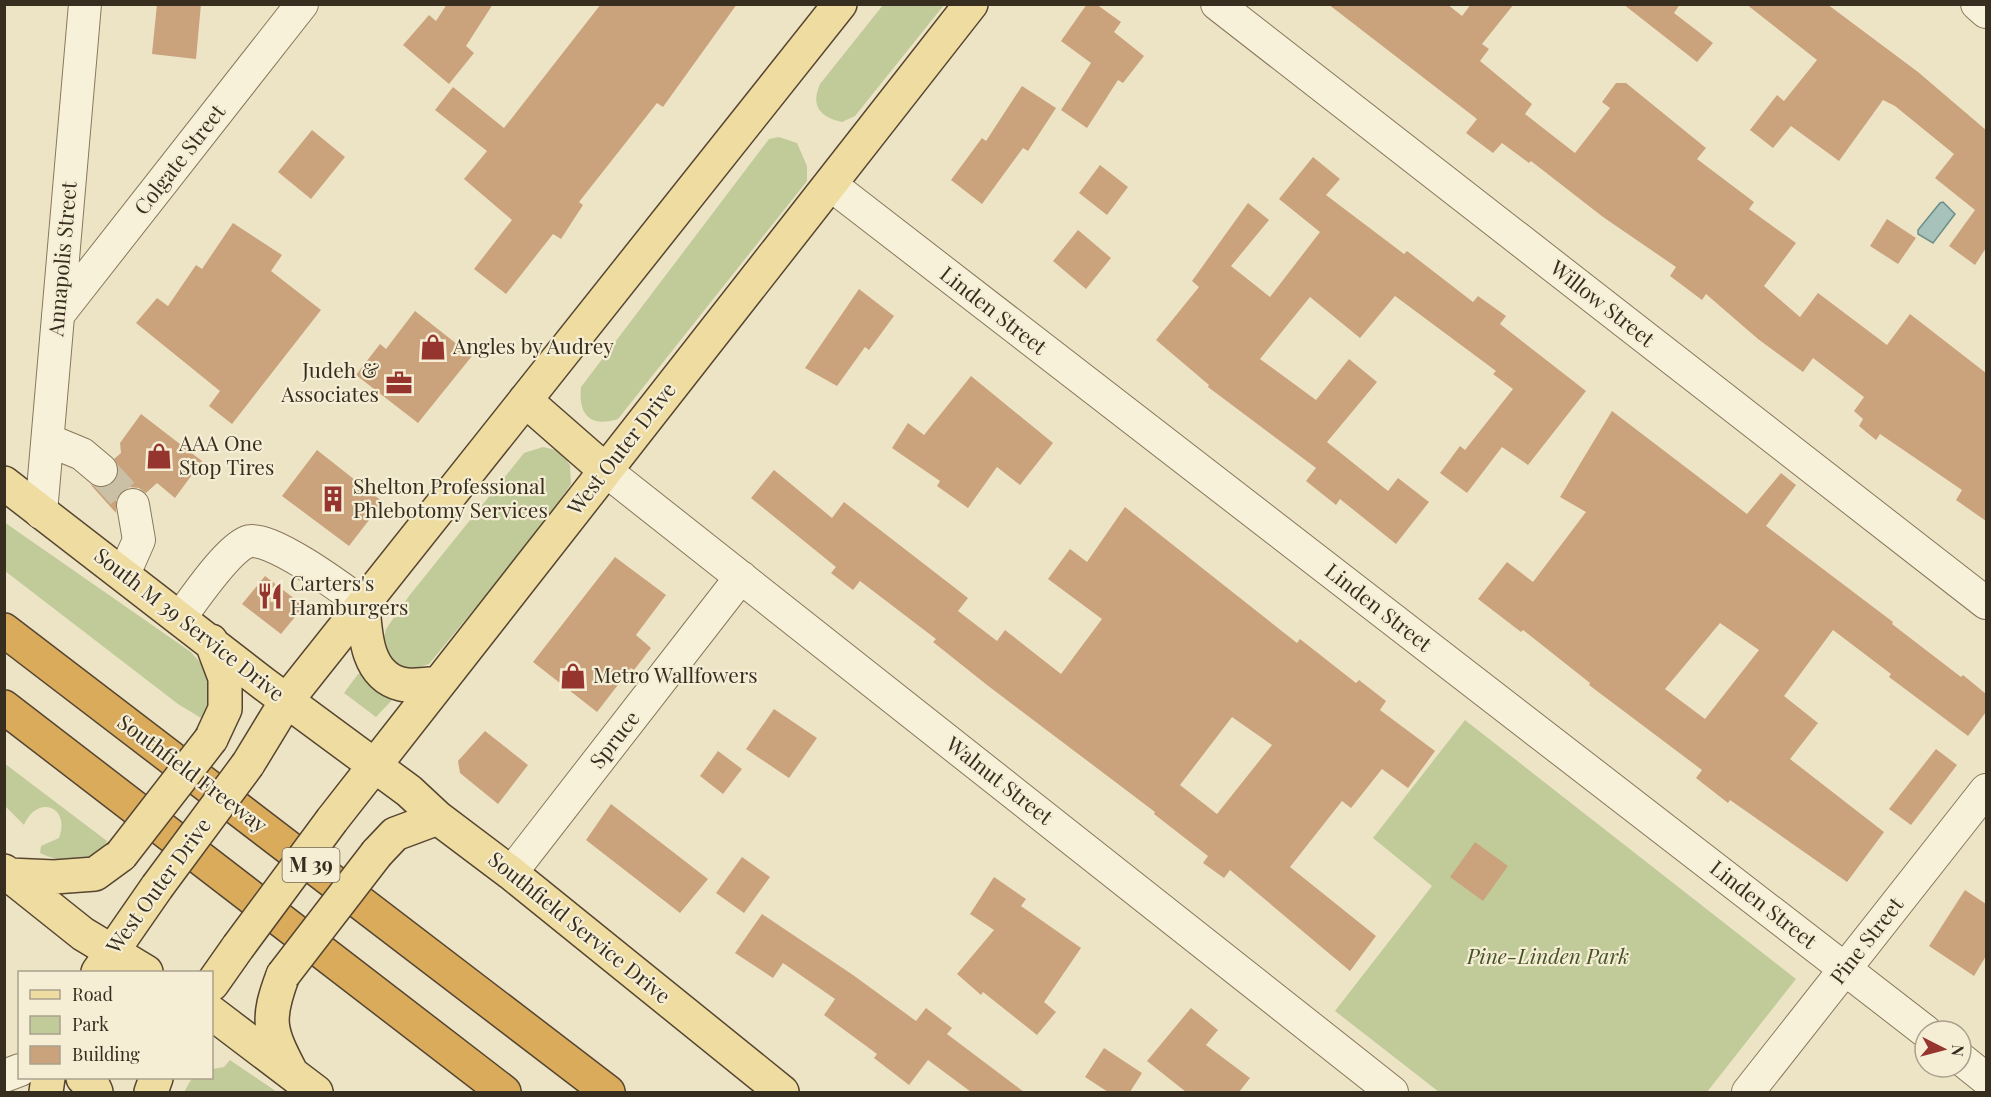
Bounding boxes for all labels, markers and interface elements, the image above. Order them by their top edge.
street label: Colgate Street [127,97,231,220]
street label: Annapolis Street [40,180,82,338]
street label: Willow Street [1545,252,1662,352]
street label: Linden Street [935,259,1054,360]
place label: Angles by Audrey [452,331,614,359]
shop icon: Angles by Audrey [418,332,448,362]
place label: Judeh & Associates [280,355,379,407]
office icon: Judeh & Associates [384,368,414,398]
street label: West Outer Drive [559,376,681,521]
place label: AAA One Stop Tires [178,428,274,480]
shop icon: AAA One Stop Tires [144,441,174,471]
place label: Shelton Professional Phlebotomy Services [353,471,548,523]
building icon: Shelton Professional Phlebotomy Services [318,484,348,514]
street label: South M 39 Service Drive [89,540,291,707]
street label: Linden Street [1320,556,1439,657]
place label: Carters's Hamburgers [290,568,409,620]
restaurant icon: Carters's Hamburgers [255,581,285,611]
place label: Metro Wallfowers [593,660,758,688]
shop icon: Metro Wallfowers [558,661,588,691]
street label: Spruce [582,704,645,773]
street label: Southfield Freeway [113,707,274,838]
street label: Walnut Street [940,728,1060,830]
street label: West Outer Drive [98,811,216,959]
street label: Southfield Service Drive [483,844,677,1009]
road number: M 39 [282,848,340,882]
street label: Linden Street [1705,853,1824,954]
street label: Pine Street [1823,890,1909,989]
park label: Pine-Linden Park [1466,941,1629,969]
legend [18,971,213,1079]
text: Road [72,982,113,1006]
text: Park [72,1012,109,1036]
north arrow [1913,1019,1973,1079]
text: Building [72,1042,140,1066]
text: N [1947,1044,1969,1058]

